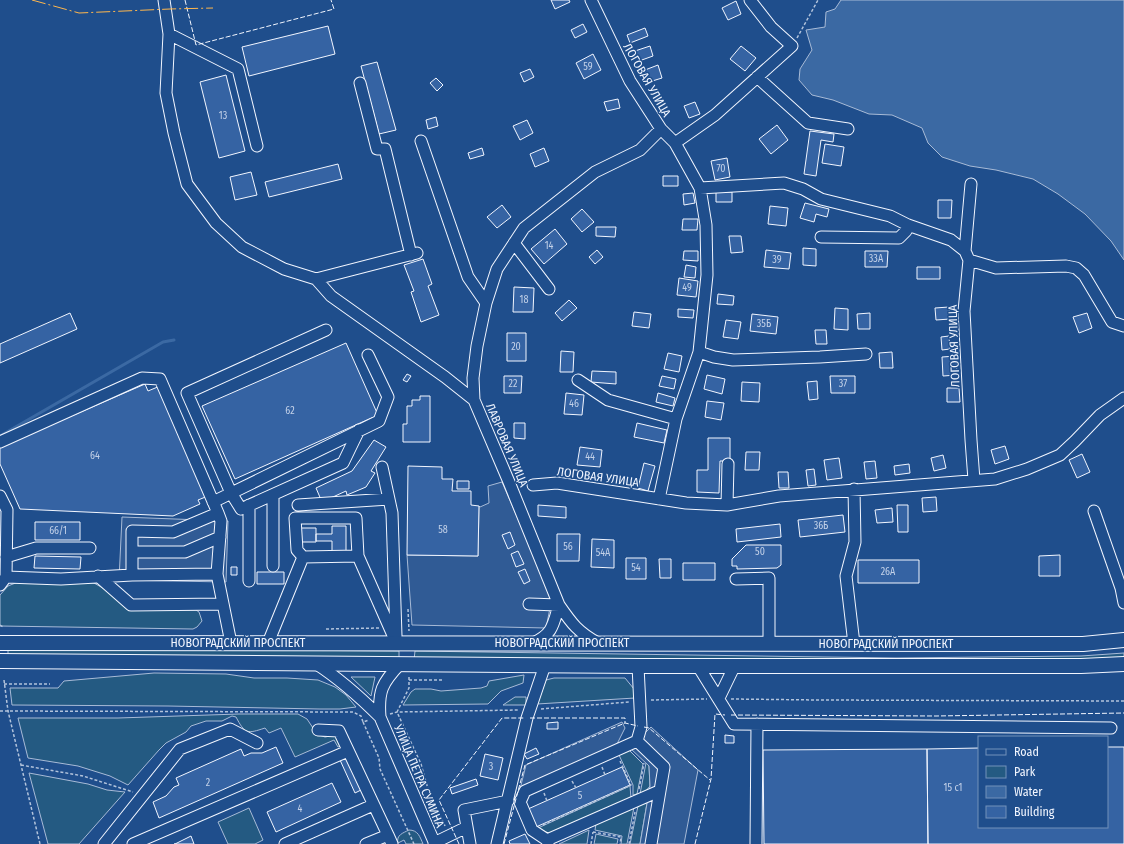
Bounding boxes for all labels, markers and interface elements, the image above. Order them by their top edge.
street label: ЛОГОВАЯ УЛИЦА [620,41,674,120]
house number: 59 [583,61,593,73]
house number: 13 [219,110,228,122]
house number: 70 [716,163,726,175]
house number: 14 [545,240,554,252]
house number: 33А [869,253,884,265]
house number: 39 [772,254,782,266]
house number: 49 [682,282,692,294]
house number: 18 [520,294,528,306]
street label: ЛОГОВАЯ УЛИЦА [946,304,962,388]
house number: 35Б [757,318,771,330]
house number: 20 [511,341,521,353]
house number: 22 [509,378,518,390]
house number: 37 [839,378,847,390]
house number: 46 [569,398,579,410]
street label: ЛАВРОВАЯ УЛИЦА [483,401,531,490]
house number: 62 [285,405,295,417]
house number: 64 [90,450,100,462]
house number: 44 [585,451,595,463]
street label: ЛОГОВАЯ УЛИЦА [556,464,641,490]
house number: 36Б [814,520,828,532]
house number: 58 [438,524,448,536]
house number: 66/1 [49,525,67,537]
house number: 56 [563,541,573,553]
house number: 50 [755,546,765,558]
house number: 54А [596,547,611,559]
house number: 54 [631,562,641,574]
house number: 26А [881,566,896,578]
street label: НОВОГРАДСКИЙ ПРОСПЕКТ [171,635,306,650]
street label: НОВОГРАДСКИЙ ПРОСПЕКТ [495,635,630,650]
street label: НОВОГРАДСКИЙ ПРОСПЕКТ [819,636,954,651]
street label: УЛИЦА ПЕТРА СУМИНА [391,721,447,830]
legend [978,736,1108,828]
text: Road [1014,745,1039,759]
house number: 3 [489,761,494,773]
text: Park [1014,765,1036,779]
house number: 2 [206,777,211,789]
house number: 15 с1 [944,782,962,794]
text: Water [1014,785,1043,799]
house number: 5 [578,790,583,802]
house number: 4 [298,803,303,815]
text: Building [1014,805,1055,819]

